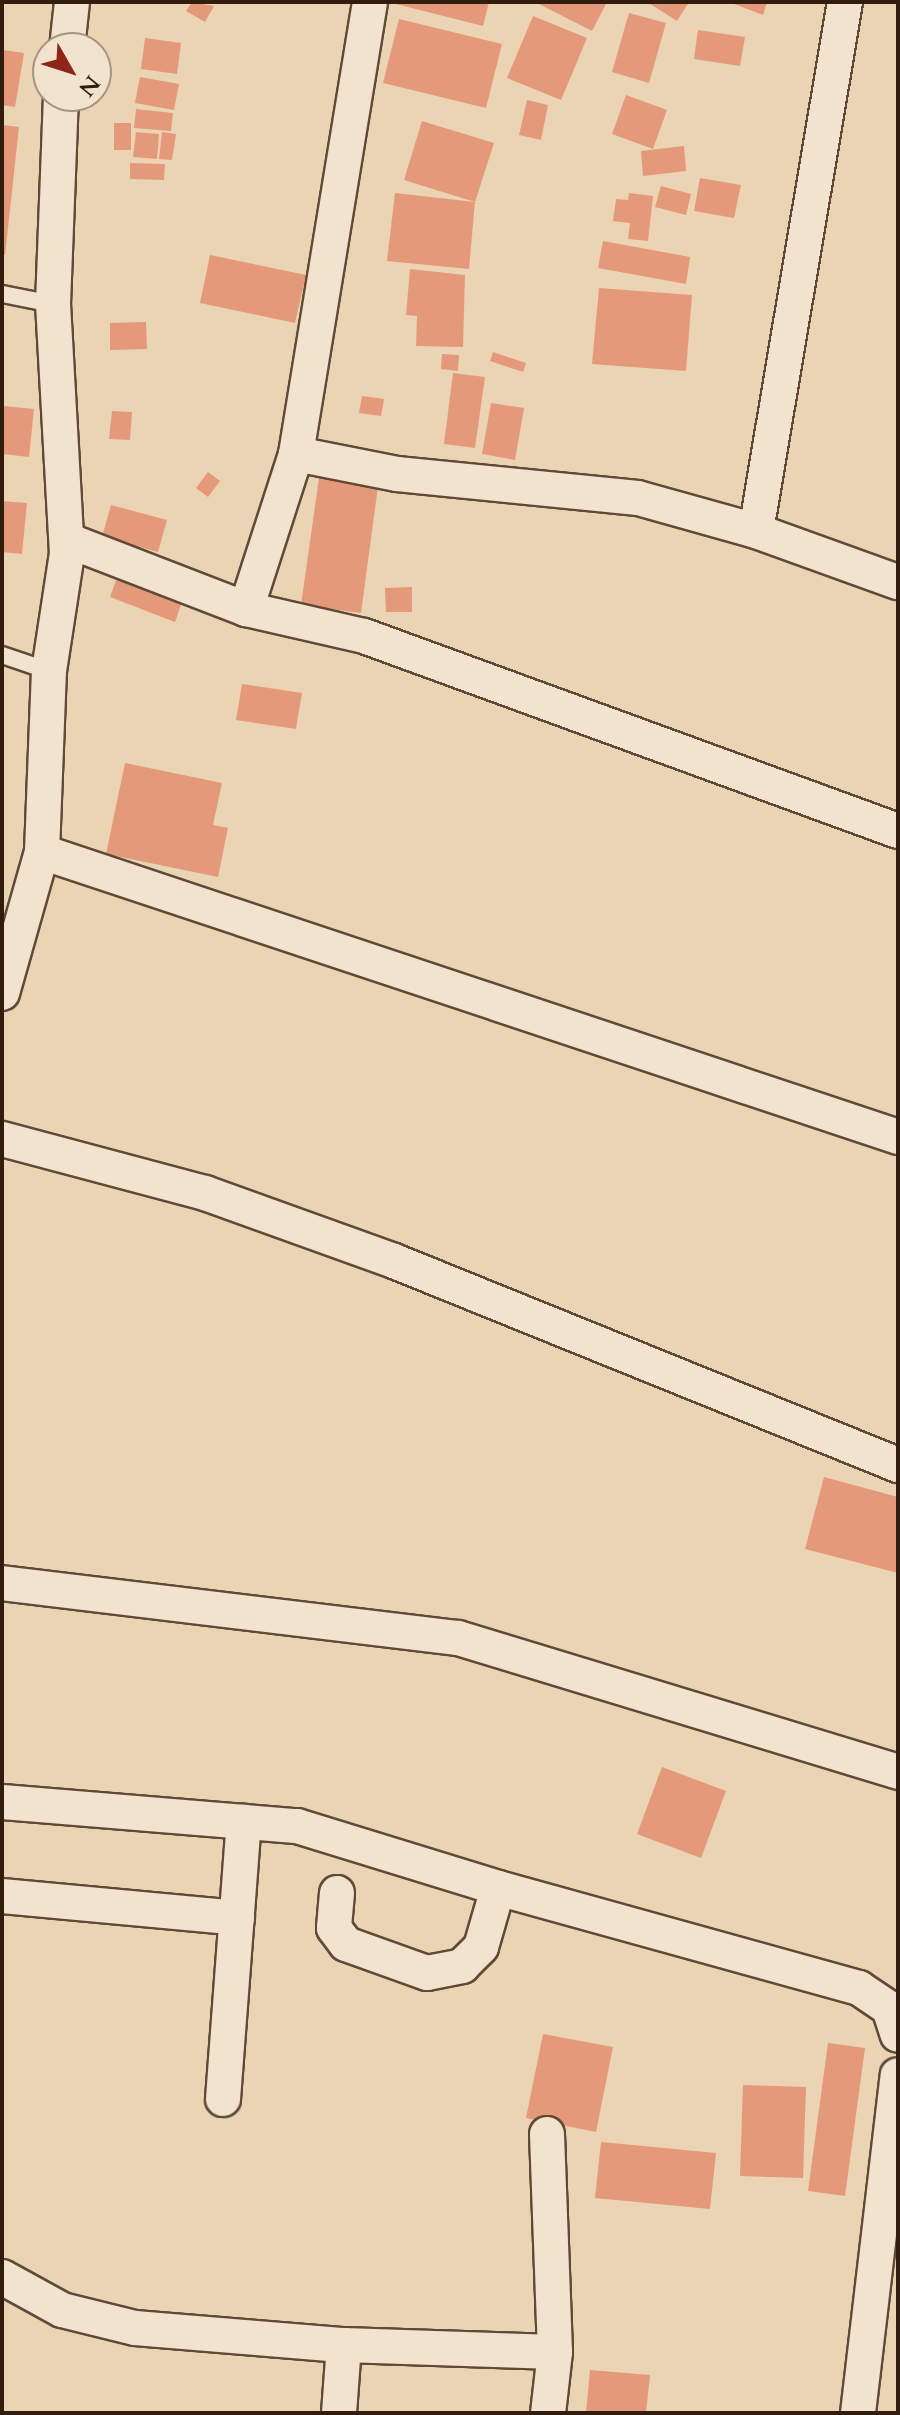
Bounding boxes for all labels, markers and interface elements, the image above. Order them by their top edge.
north arrow [32,32,112,112]
text: N [71,69,107,103]

